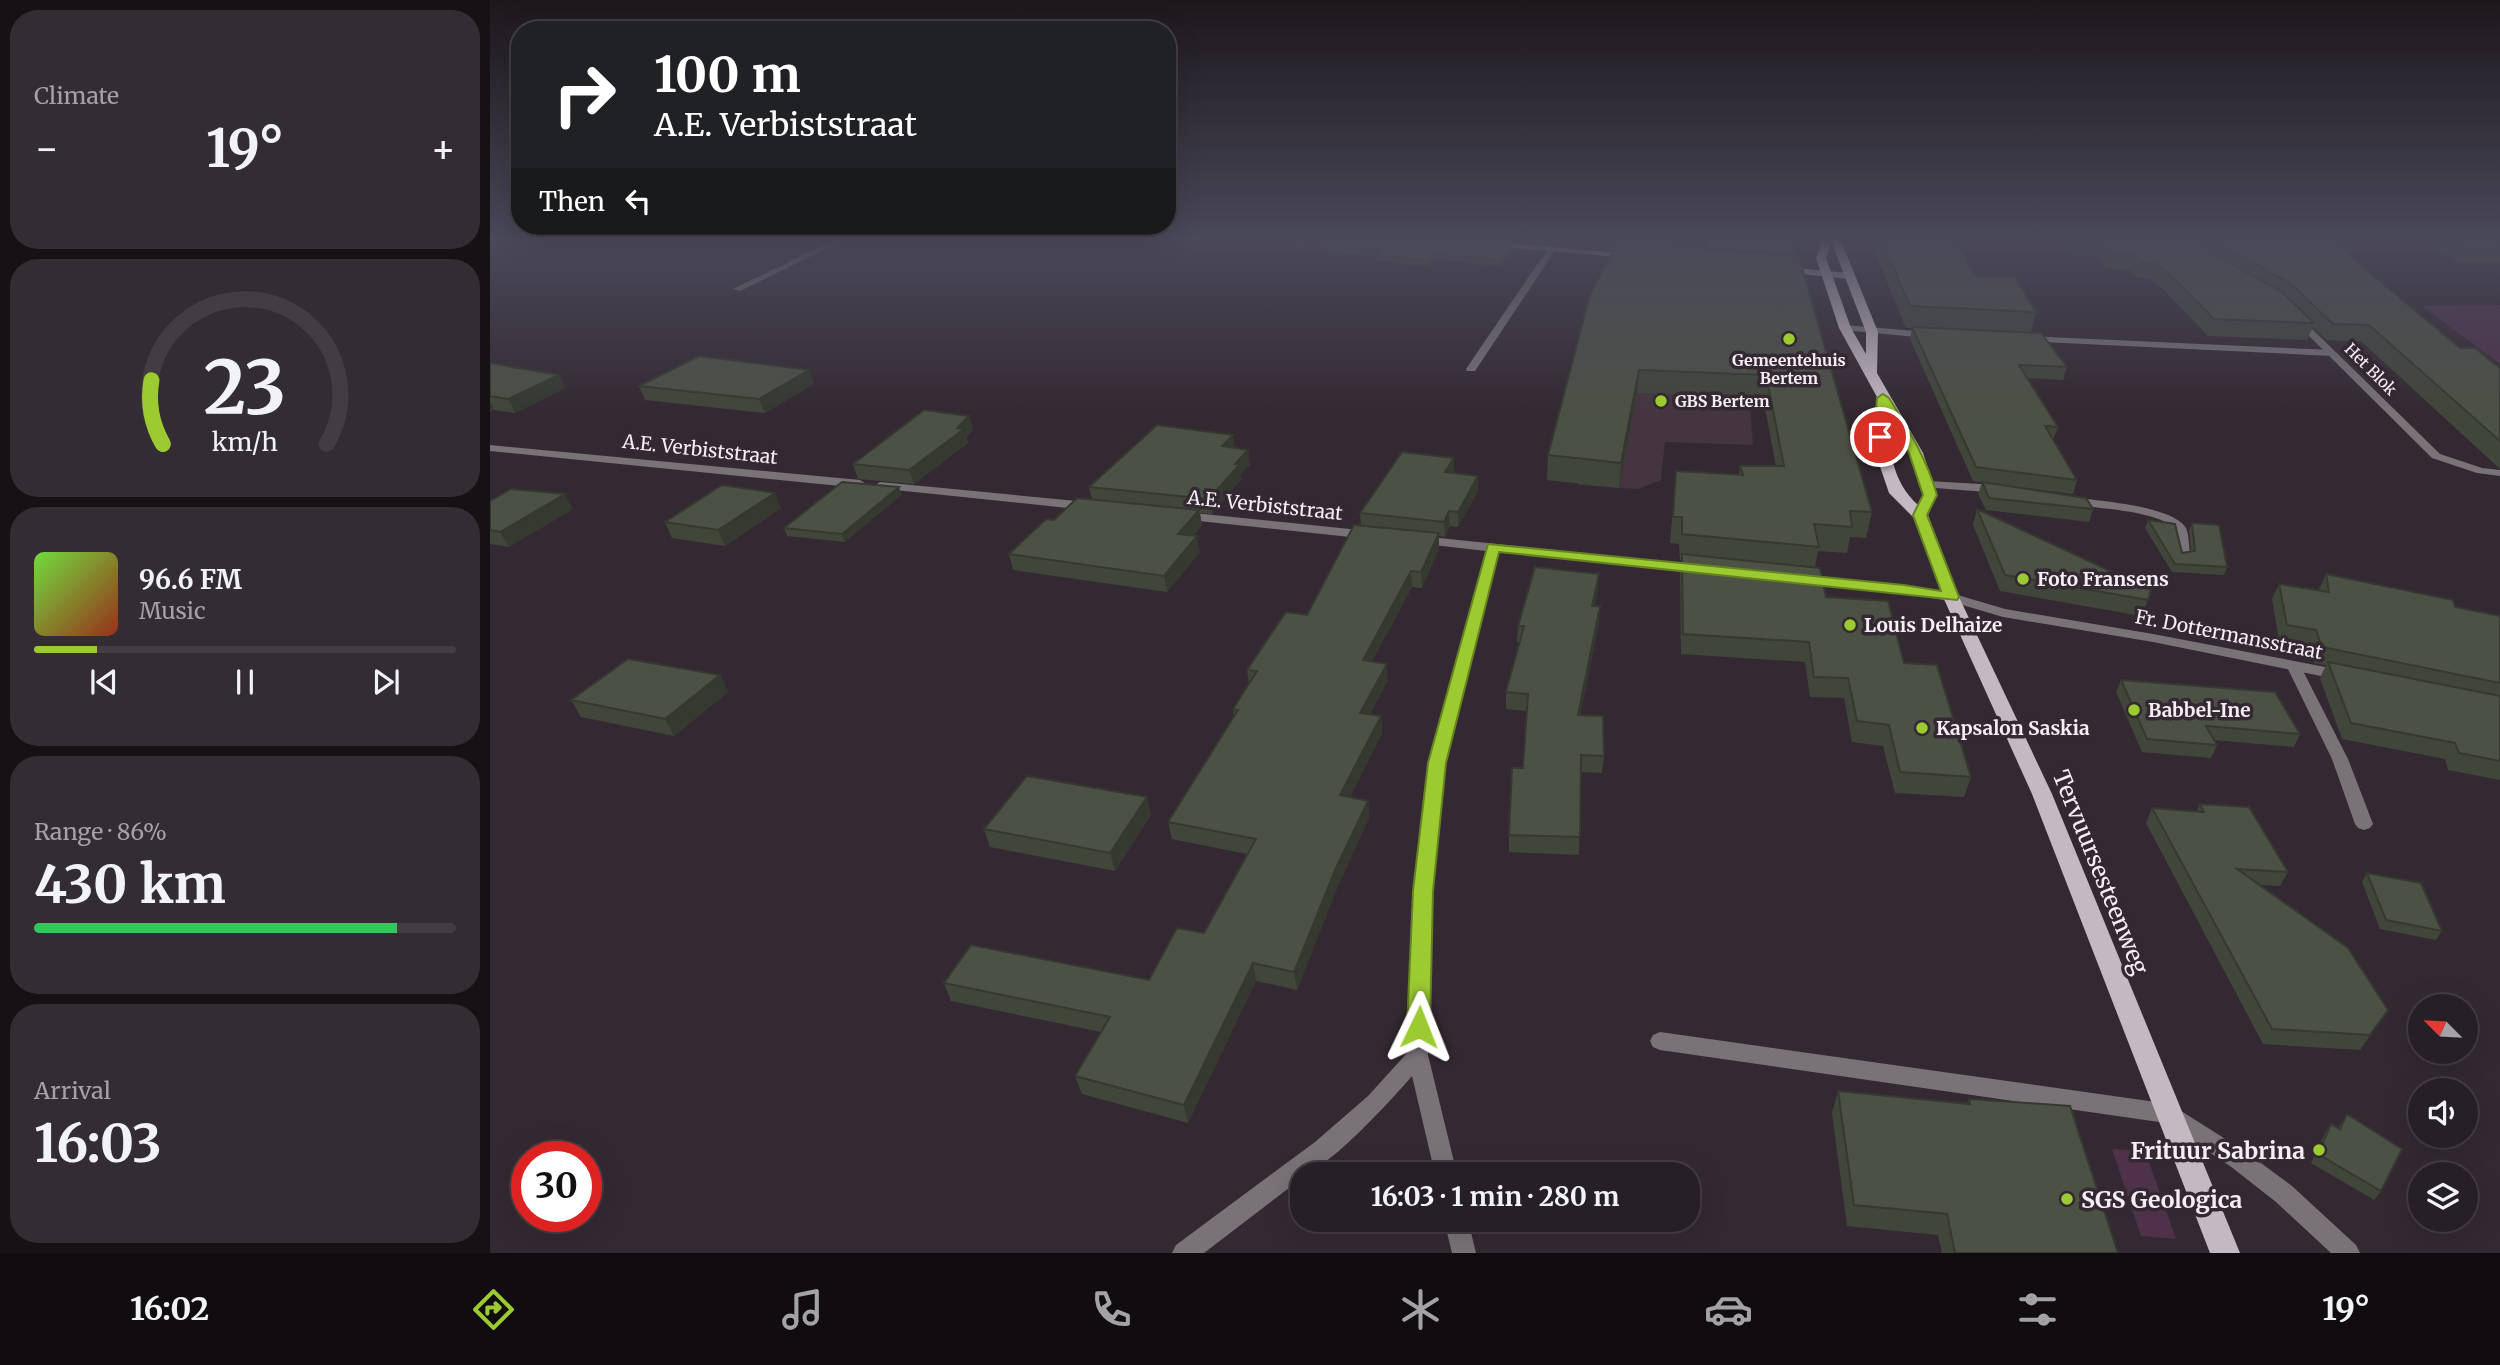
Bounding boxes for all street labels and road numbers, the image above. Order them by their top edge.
street label: Het Blok [2341,339,2402,400]
street label: A.E. Verbiststraat [620,429,779,469]
street label: A.E. Verbiststraat [1185,485,1344,525]
street label: Fr. Dottermansstraat [2133,604,2325,664]
street label: Tervuursesteenweg [2047,766,2155,979]

